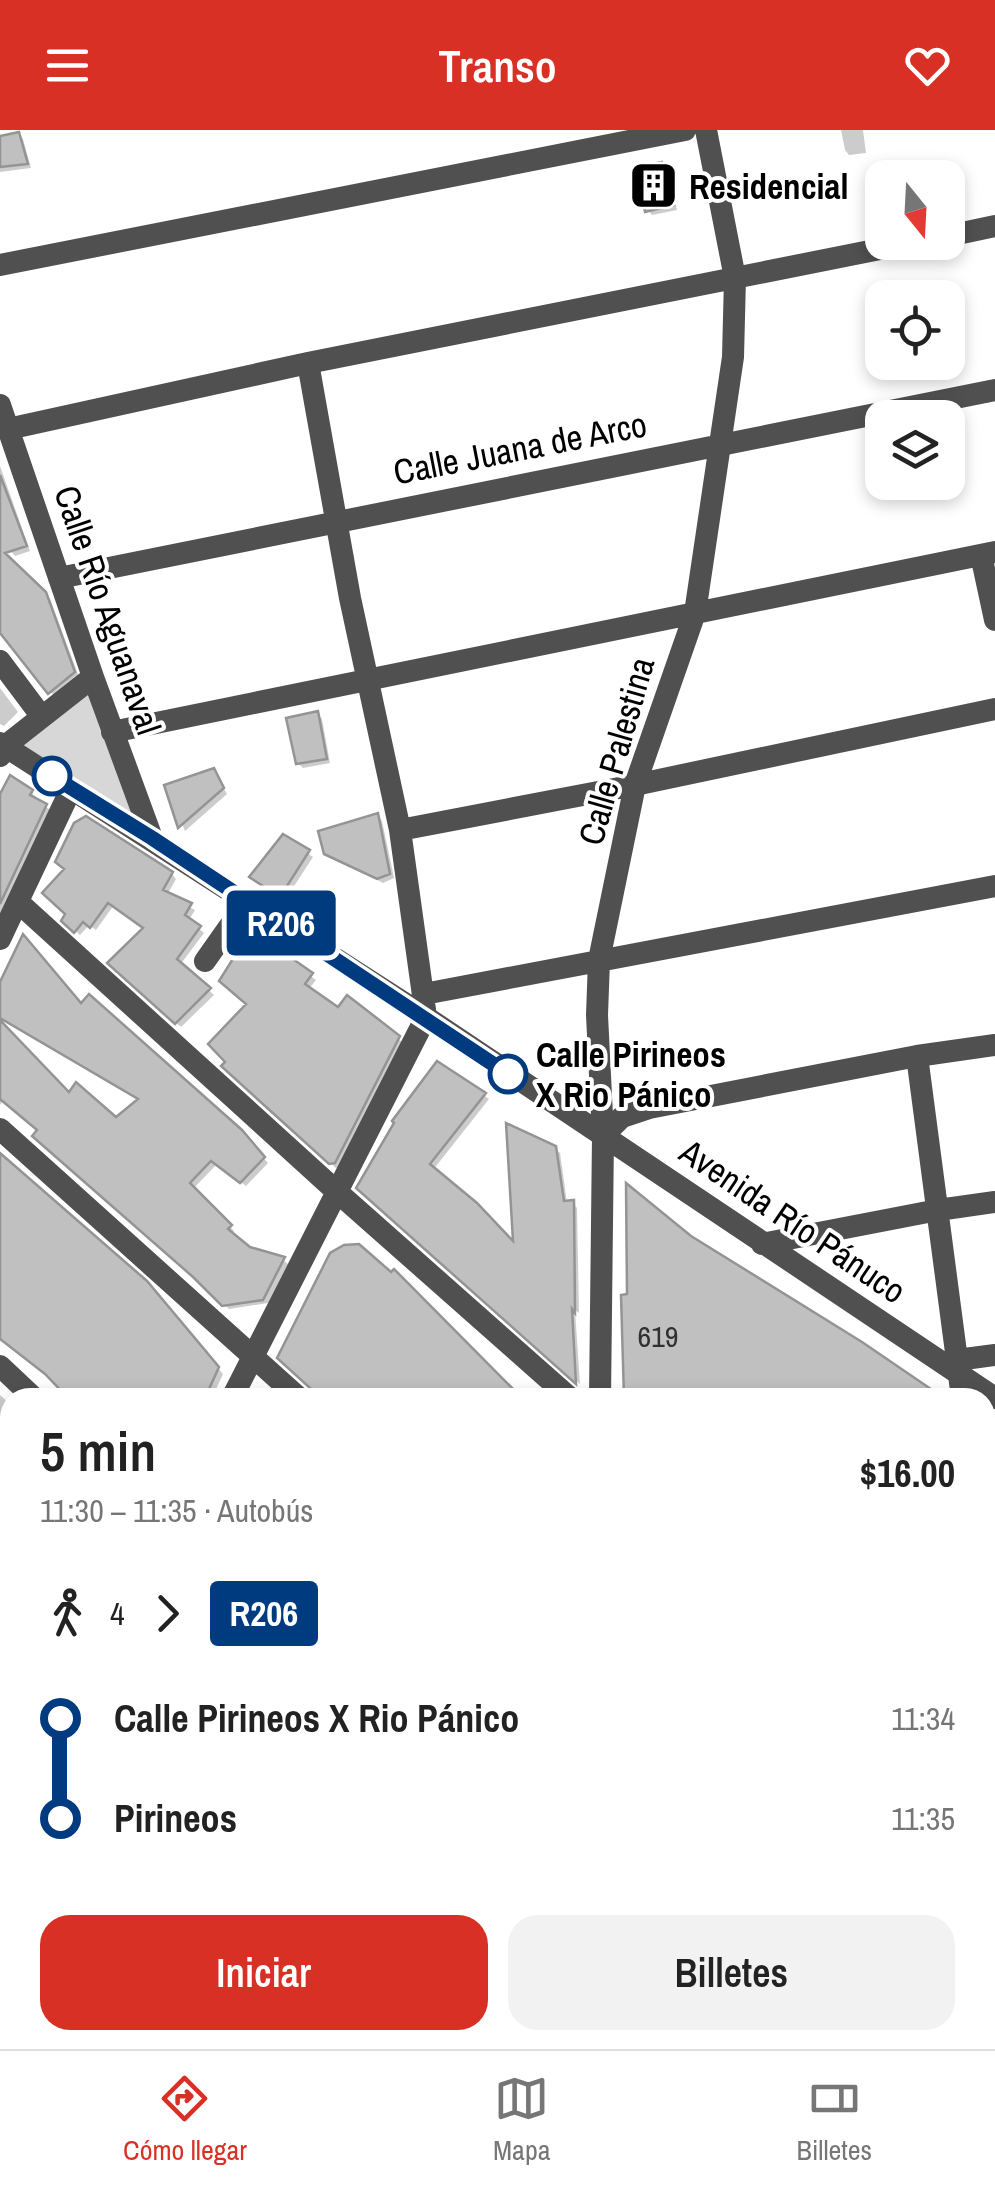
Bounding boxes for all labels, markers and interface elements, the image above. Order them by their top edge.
text: Transo [438,35,557,96]
icon: menu [40,38,95,93]
icon: heart [900,38,955,93]
building icon: Residencial [628,160,680,212]
north arrow [865,160,965,260]
map controls [865,160,965,500]
place label: Residencial [689,163,849,210]
button: locate [865,280,965,380]
street label: Calle Juana de Arco [389,400,651,496]
button: layers [865,400,965,500]
street label: Calle Río Aguanaval [43,479,173,741]
street label: Calle Palestina [567,652,665,850]
unlabelled marker [33,757,71,795]
line badge: R206 [211,890,351,956]
text: R206 [247,900,315,947]
place label: Calle Pirineos X Rio Pánico [536,1031,726,1118]
marker: Calle Pirineos X Rio Pánico [489,1055,527,1093]
street label: Avenida Río Pánuco [670,1127,915,1314]
house number: 619 [637,1316,679,1356]
text: 5 min [40,1414,156,1488]
text: $16.00 [860,1448,955,1499]
text: 11:30 – 11:35 · Autobús [40,1489,313,1532]
icon: walk [40,1586,95,1641]
icon: forward [140,1586,195,1641]
text: R206 [230,1590,298,1637]
text: 4 [110,1592,125,1635]
text: Calle Pirineos X Rio Pánico [114,1693,519,1744]
text: 11:34 [891,1697,955,1740]
text: Pirineos [114,1793,237,1844]
text: 11:35 [891,1797,955,1840]
button: Iniciar [40,1915,488,2030]
button: Billetes [508,1915,955,2030]
tab: Cómo llegar [123,2071,247,2169]
tab: Mapa [493,2071,550,2169]
tab: Billetes [797,2071,872,2169]

